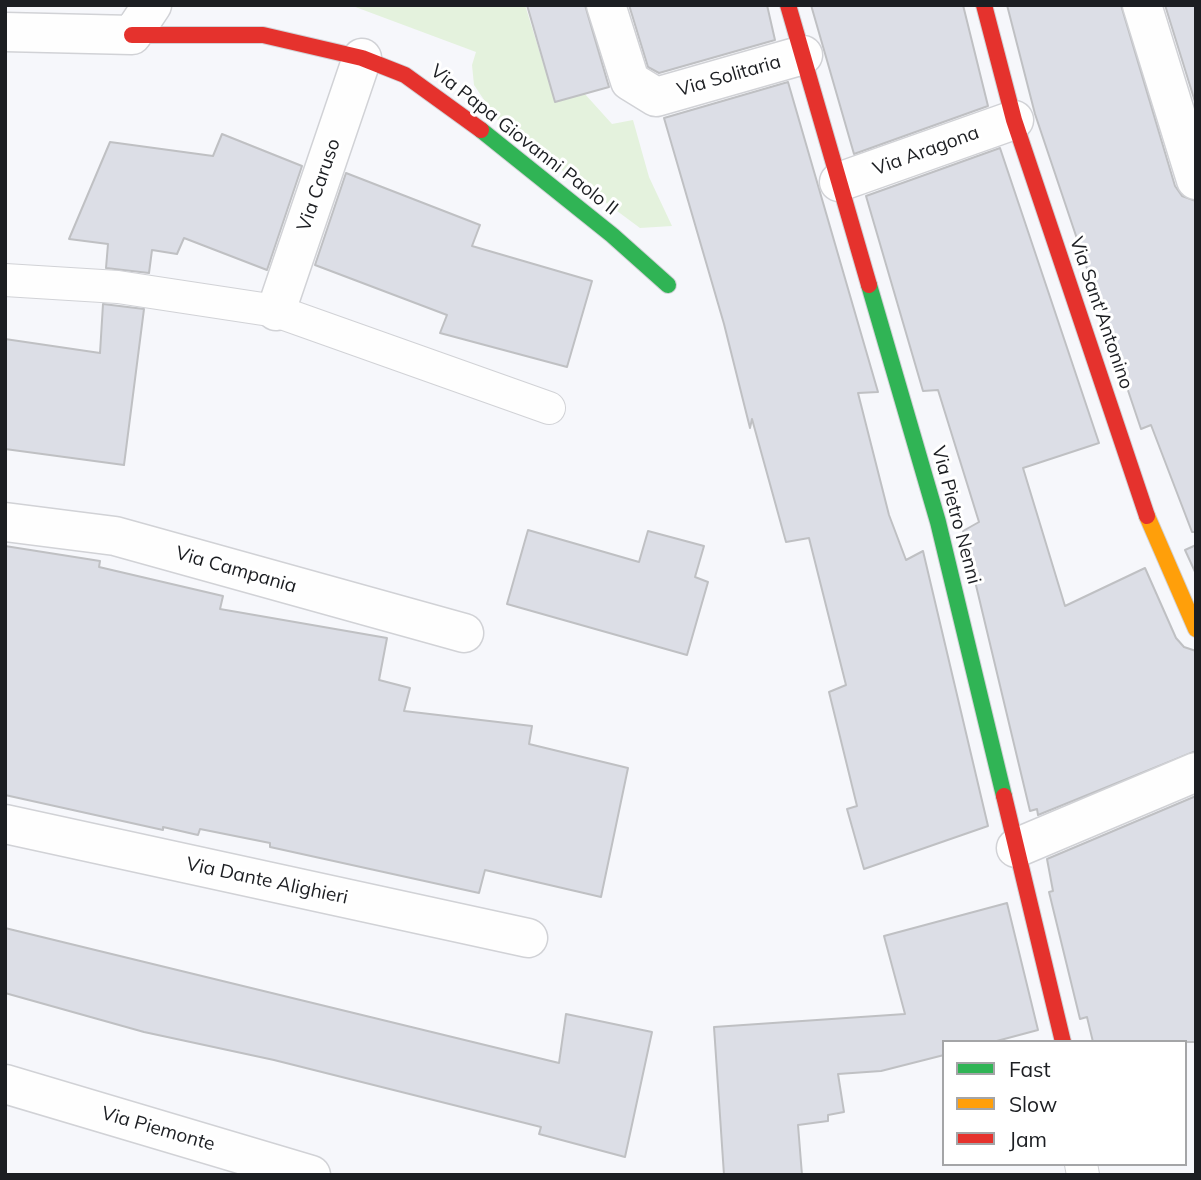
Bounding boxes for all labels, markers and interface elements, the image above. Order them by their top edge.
street label: Via Solitaria [675,50,783,102]
street label: Via Papa Giovanni Paolo II [426,60,622,220]
street label: Via Aragona [870,121,982,181]
street label: Via Caruso [293,136,345,234]
street label: Via Sant'Antonino [1064,234,1138,392]
street label: Via Pietro Nenni [927,444,985,586]
street label: Via Campania [173,542,299,598]
street label: Via Dante Alighieri [184,853,350,909]
legend [942,1040,1187,1166]
text: Fast [1009,1056,1051,1082]
text: Slow [1009,1091,1057,1117]
street label: Via Piemonte [99,1102,217,1156]
text: Jam [1009,1126,1047,1152]

